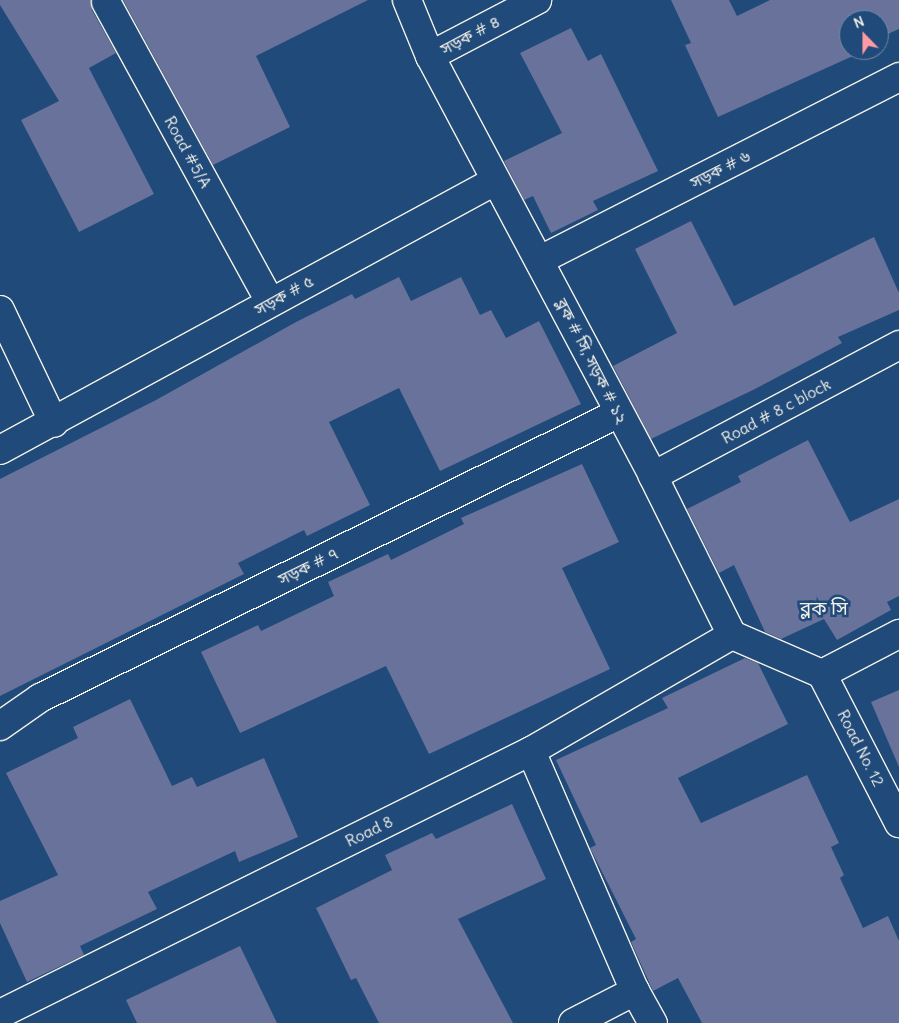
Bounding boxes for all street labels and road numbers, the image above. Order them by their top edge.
street label: সড়ক # ৪ [437,11,503,59]
street label: Road #5/A [160,113,216,191]
street label: সড়ক # ৬ [687,146,753,192]
street label: সড়ক # ৫ [251,271,317,319]
street label: ব্লক # সি, সড়ক # ১২ [552,295,632,427]
street label: Road # 8 c block [718,374,834,448]
street label: সড়ক # ৭ [275,543,341,589]
street label: Road No. 12 [833,706,889,790]
street label: Road 8 [342,811,396,851]

